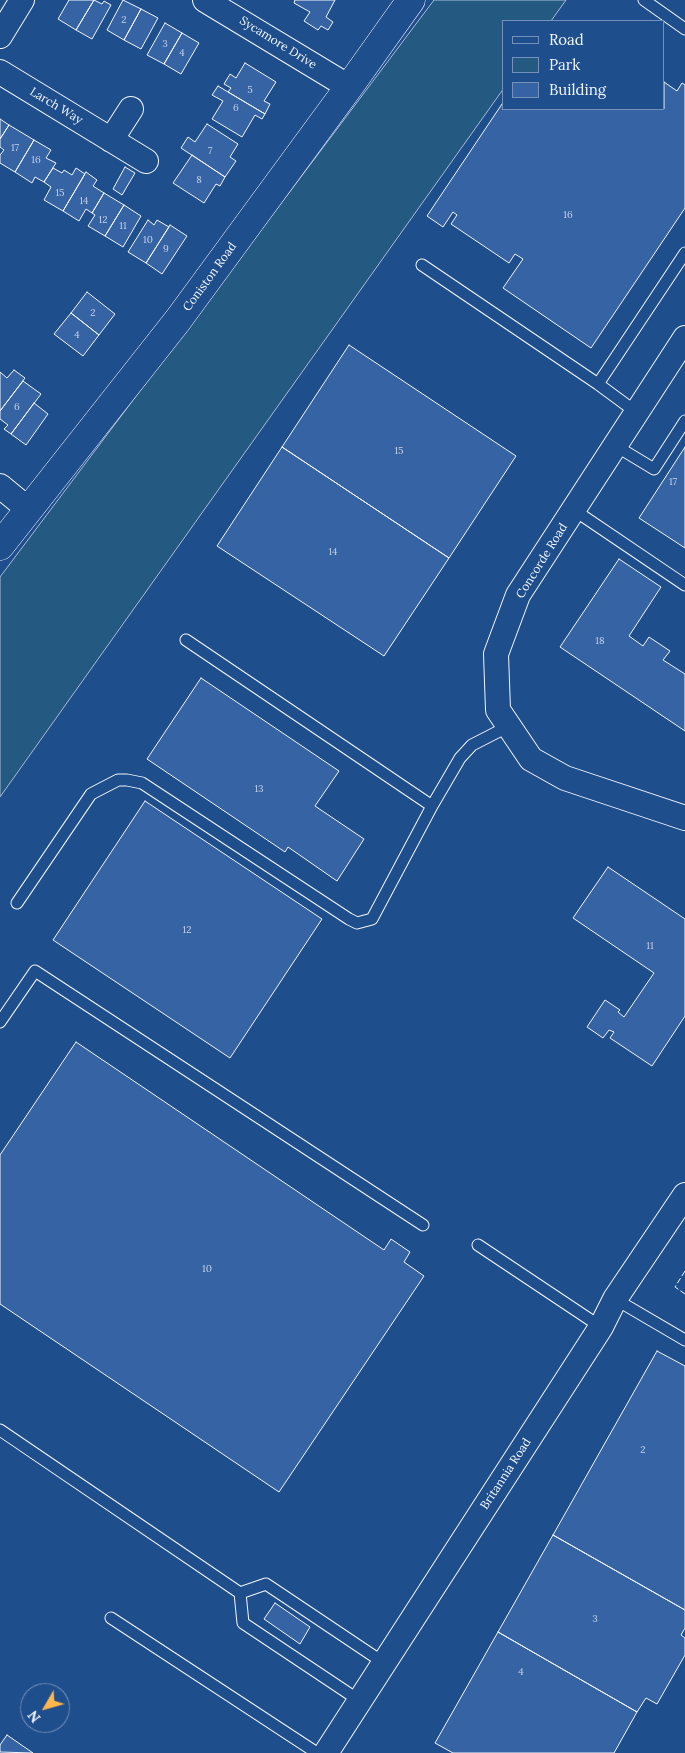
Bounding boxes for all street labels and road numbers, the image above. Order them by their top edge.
street label: Sycamore Drive [237,14,319,72]
street label: Larch Way [27,85,85,127]
street label: Coniston Road [180,240,240,314]
street label: Concorde Road [513,521,571,601]
street label: Britannia Road [478,1436,534,1512]

